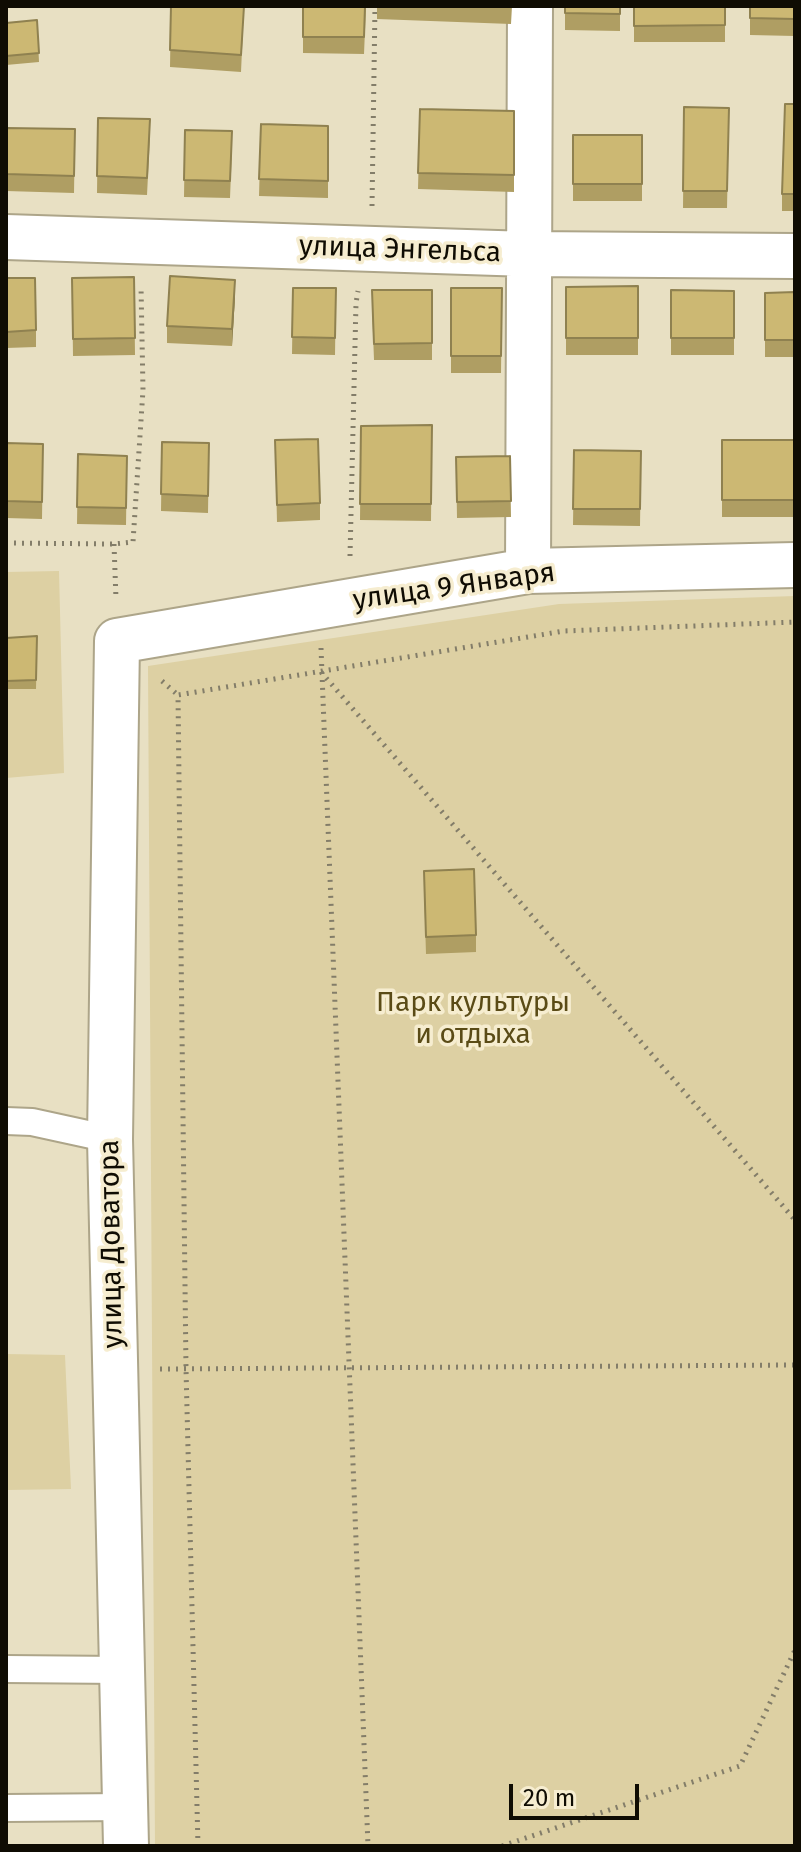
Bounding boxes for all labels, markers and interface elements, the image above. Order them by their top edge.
street label: улица Энгельса [298,230,502,270]
street label: улица 9 Января [351,556,557,618]
park label: Парк культуры и отдыха [376,986,570,1052]
street label: улица Доватора [93,1139,131,1349]
scale bar [513,1768,643,1818]
text: 20 m [523,1784,575,1812]

